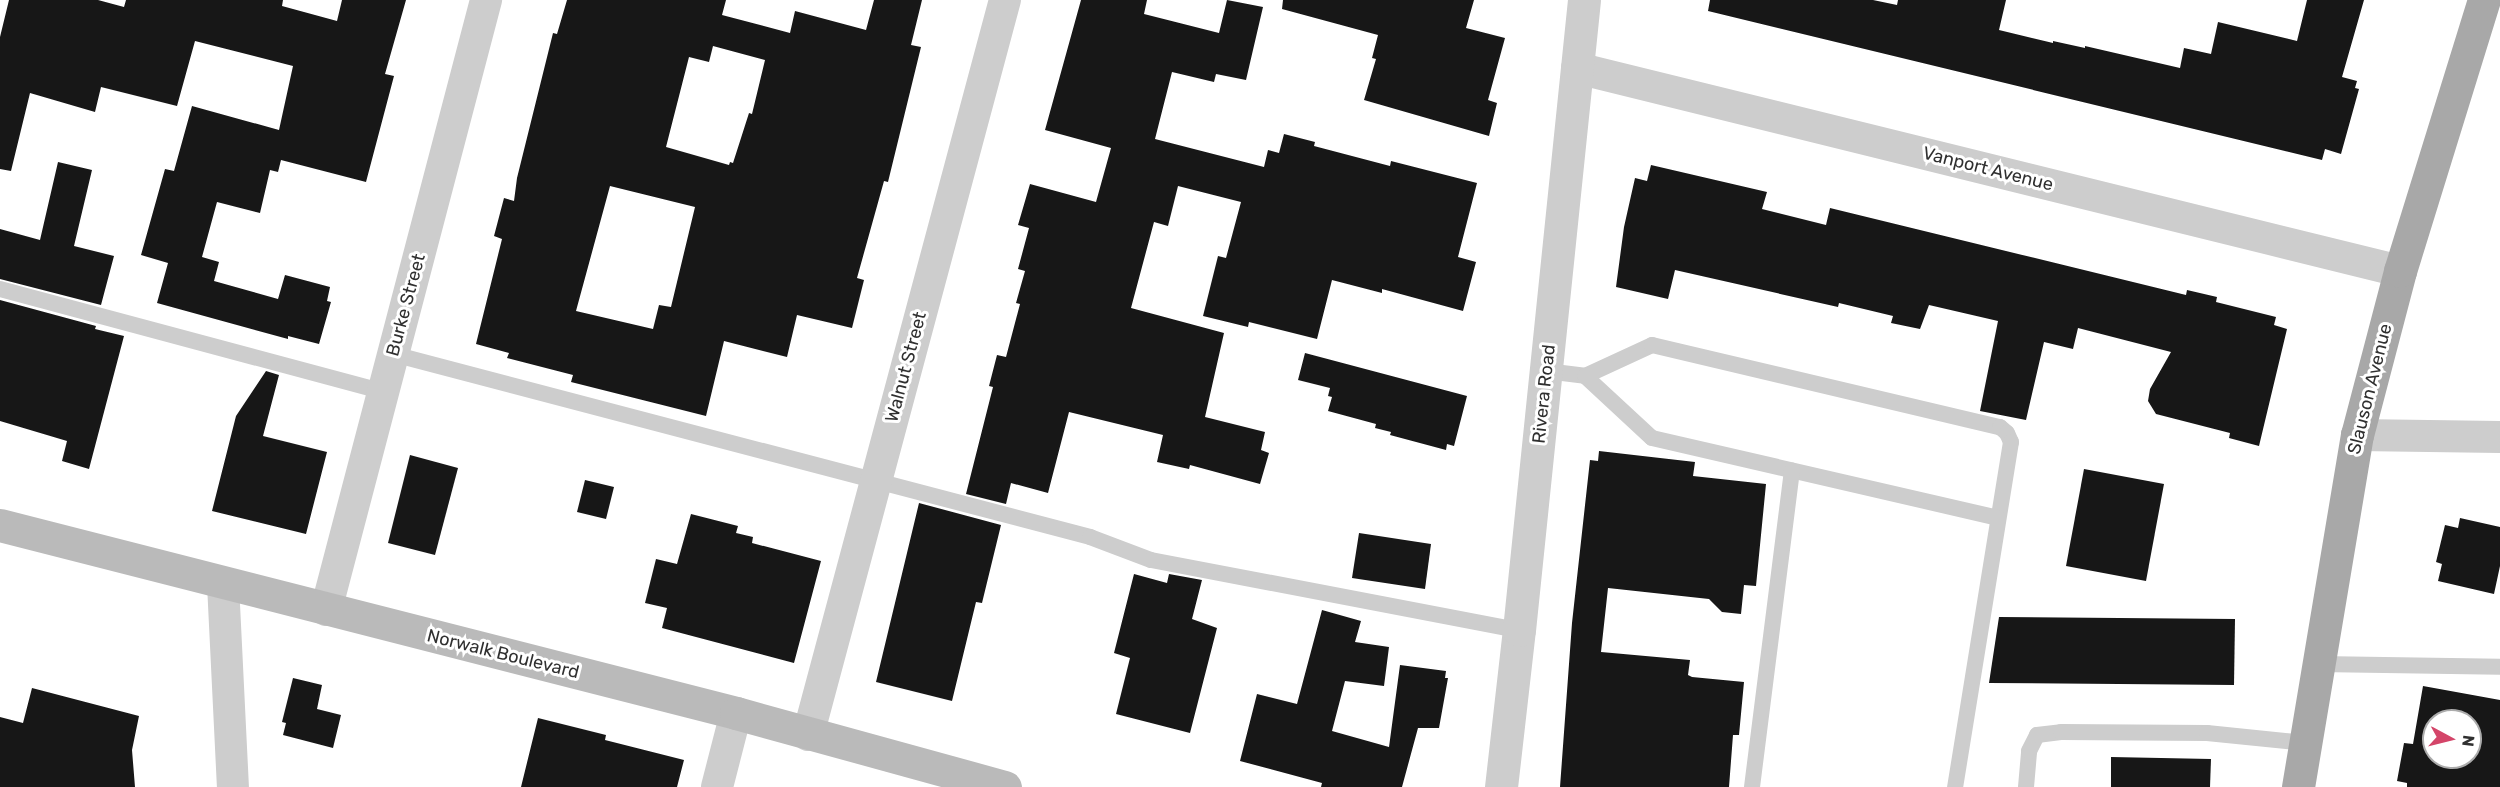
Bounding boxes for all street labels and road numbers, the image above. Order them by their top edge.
street label: Vanport Avenue [1920,142,2056,196]
street label: Burke Street [382,251,430,359]
street label: Walnut Street [881,309,931,425]
street label: Slauson Avenue [2343,321,2397,457]
street label: Rivera Road [1528,343,1560,445]
street label: Norwalk Boulevard [425,625,581,683]

